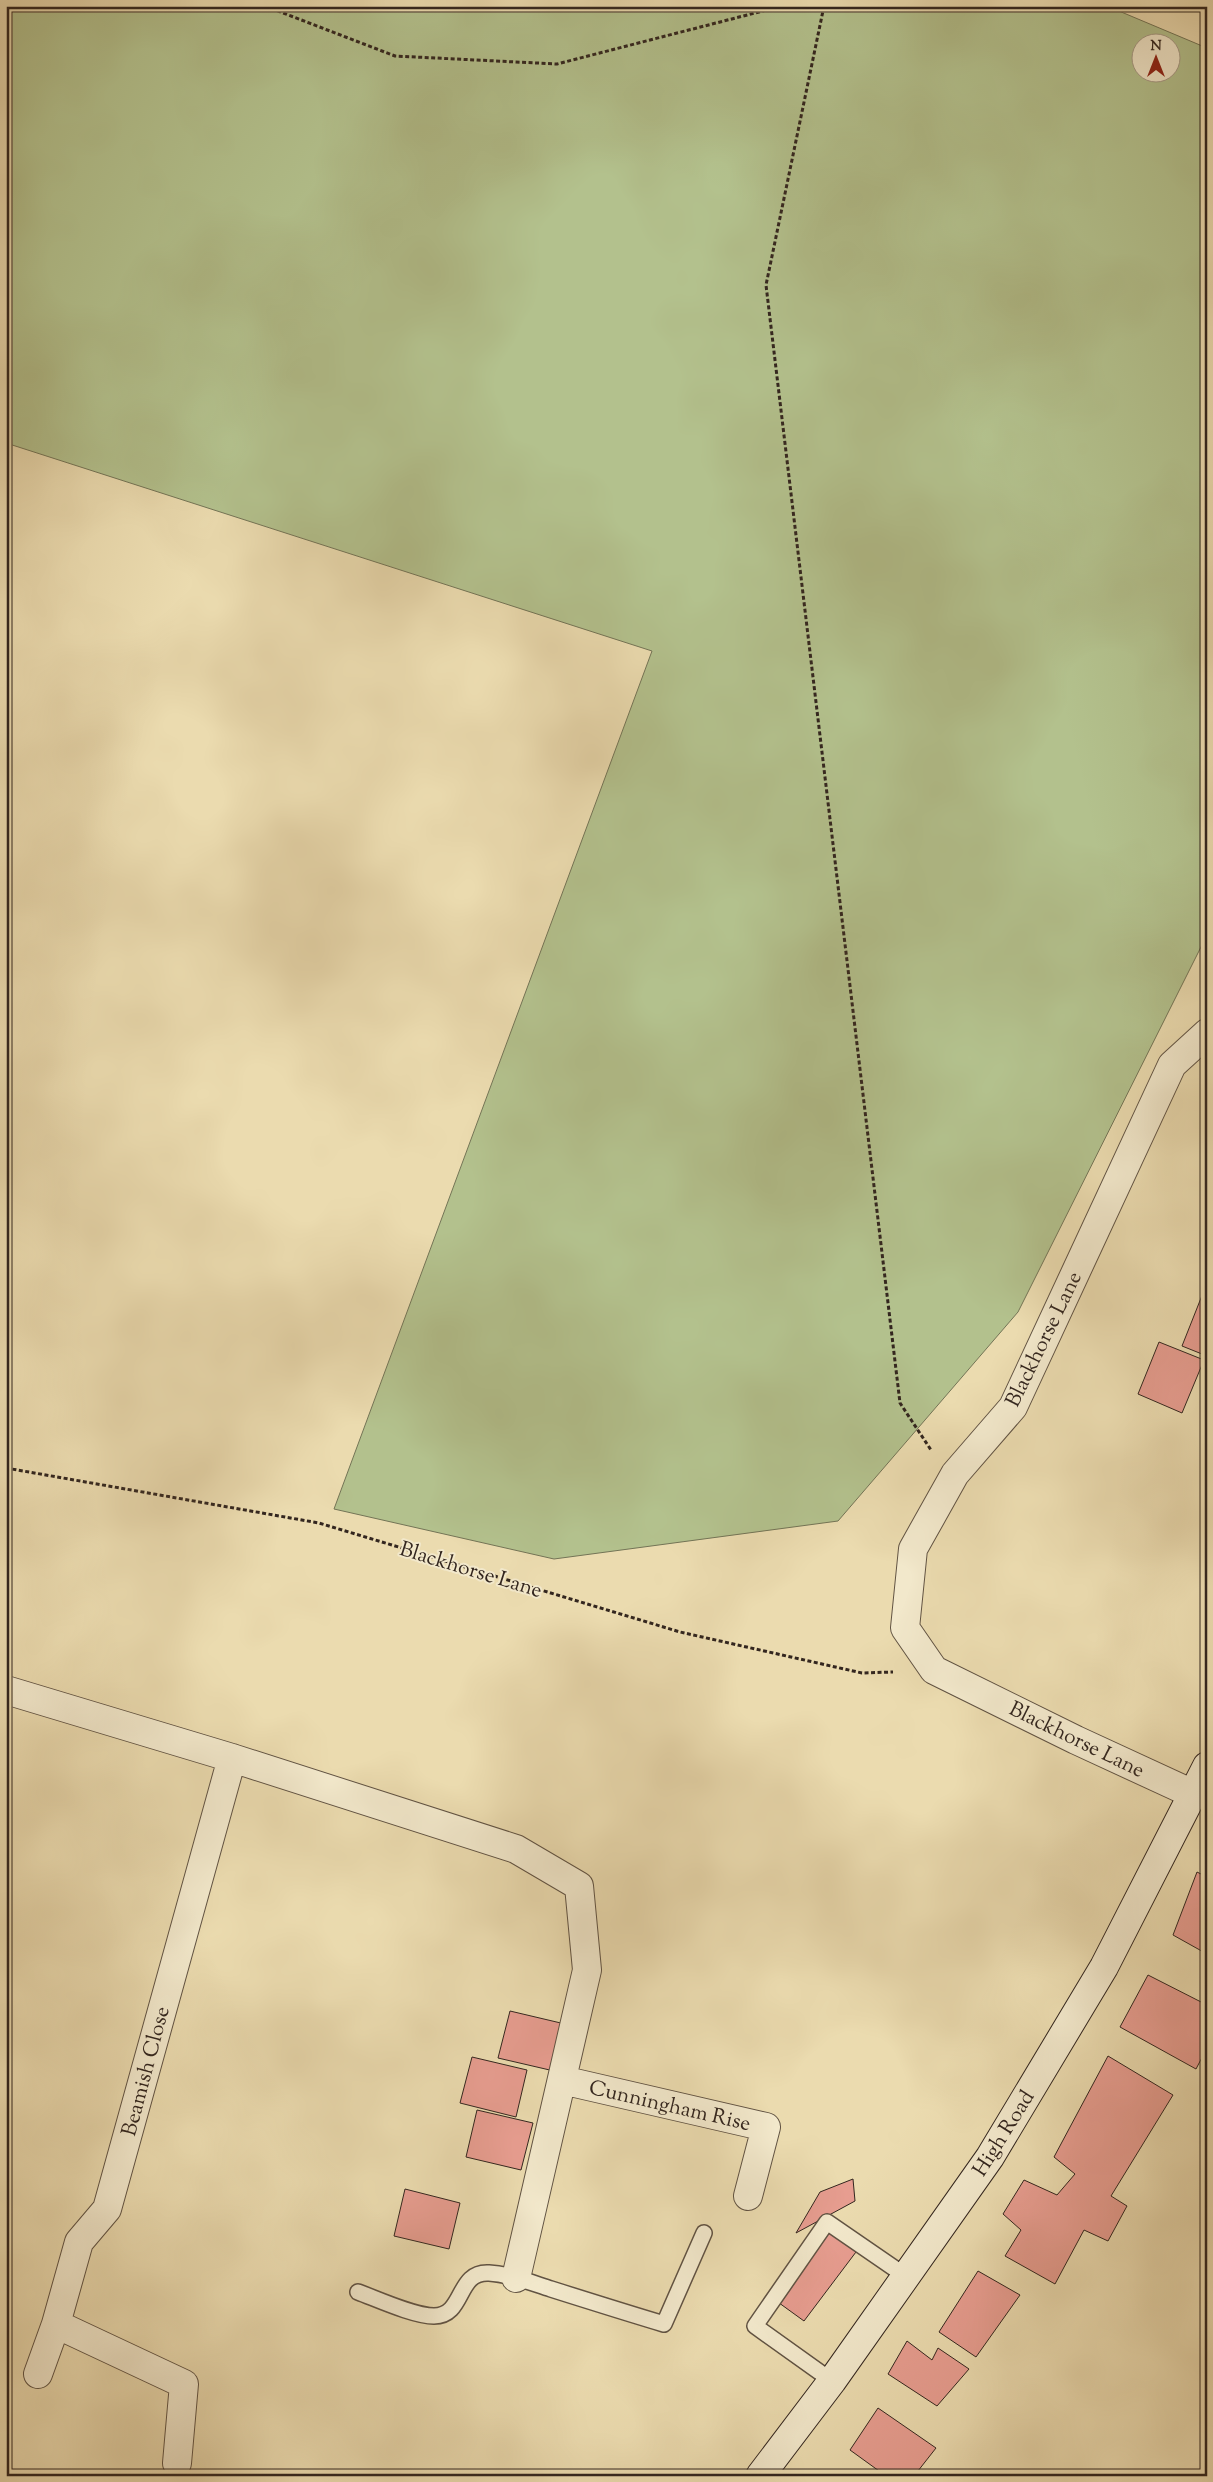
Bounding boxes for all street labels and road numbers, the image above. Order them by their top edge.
street label: Blackhorse Lane [999,1267,1091,1413]
street label: Blackhorse Lane [395,1535,545,1607]
street label: Blackhorse Lane [1003,1695,1149,1787]
street label: Beamish Close [115,2003,179,2140]
street label: Cunningham Rise [586,2074,753,2140]
street label: High Road [966,2085,1043,2183]

